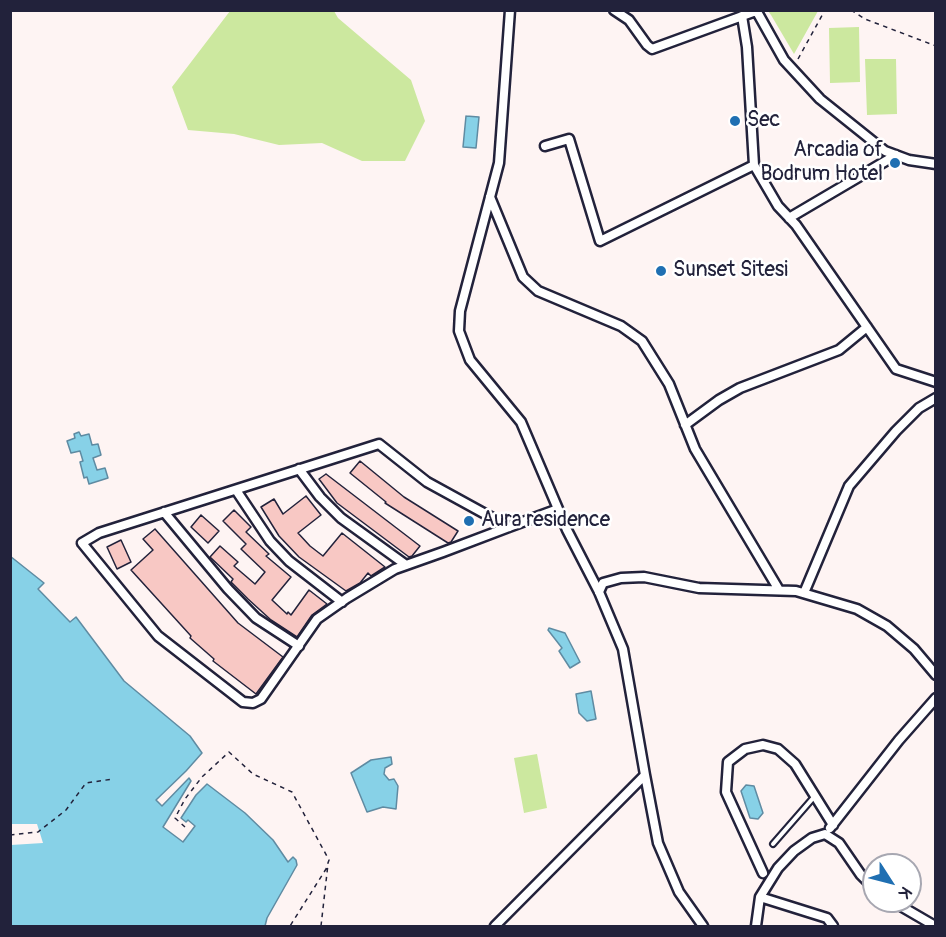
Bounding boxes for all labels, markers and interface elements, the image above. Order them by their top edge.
place label: Sec [747,108,780,134]
marker: Sec [728,114,742,128]
place label: Arcadia of Bodrum Hotel [761,138,883,188]
marker: Arcadia of Bodrum Hotel [888,156,902,170]
place label: Sunset Sitesi [673,258,788,284]
marker: Sunset Sitesi [654,264,668,278]
place label: Aura residence [481,508,610,534]
marker: Aura residence [462,514,476,528]
north arrow [862,853,922,913]
text: K [894,883,916,902]

